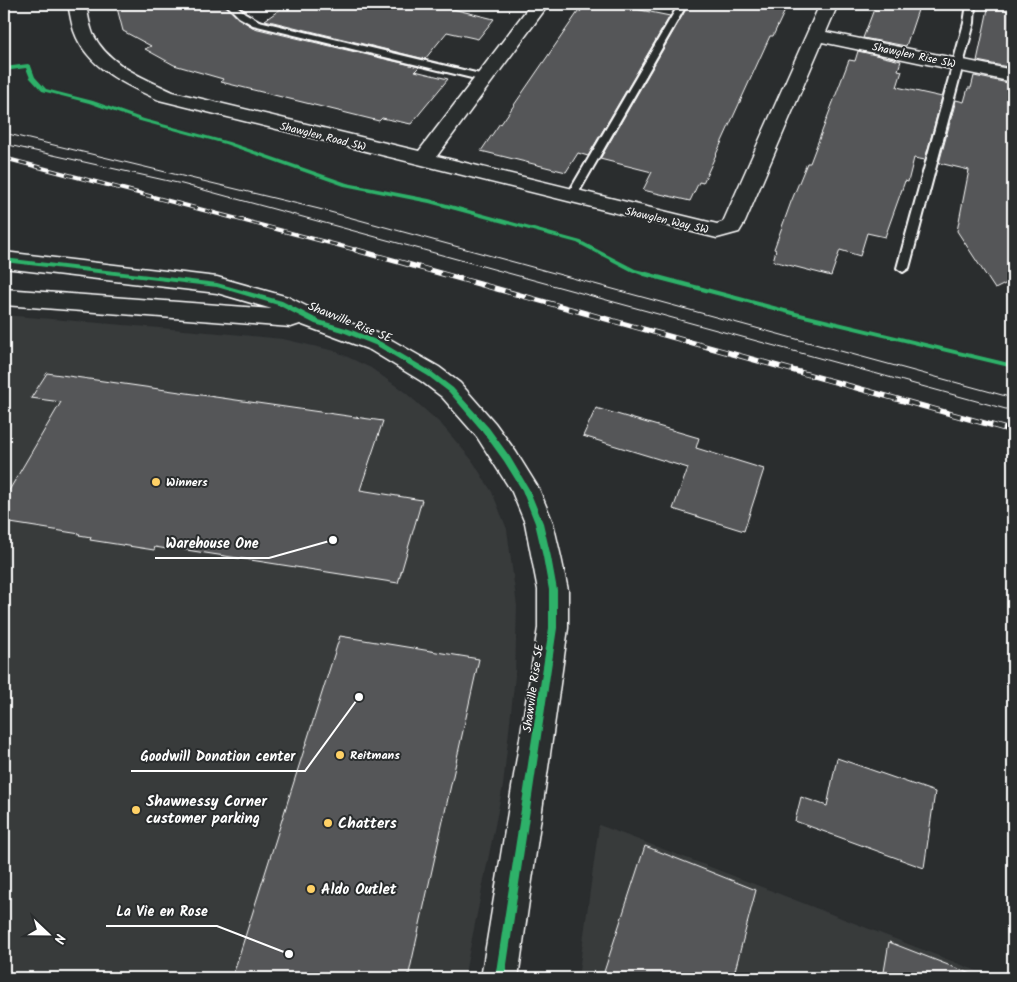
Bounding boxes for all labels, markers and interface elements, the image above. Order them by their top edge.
street label: Shawglen Rise SW [870,38,958,74]
street label: Shawglen Road SW [278,118,368,156]
street label: Shawglen Way SW [623,203,711,239]
street label: Shawville Rise SE [305,297,396,348]
place label: Winners [166,473,208,492]
marker: Winners [150,476,162,488]
callout: Warehouse One [155,529,269,558]
text: Warehouse One [165,533,259,555]
street label: Shawville Rise SE [518,642,549,734]
callout: Goodwill Donation center [131,742,305,771]
text: Goodwill Donation center [141,746,296,768]
place label: Reitmans [350,746,400,765]
marker: Reitmans [334,749,346,761]
place label: Shawnessy Corner customer parking [146,790,267,831]
marker: Shawnessy Corner customer parking [130,804,142,816]
place label: Chatters [338,812,397,836]
marker: Chatters [322,817,334,829]
place label: Aldo Outlet [321,878,397,902]
marker: Aldo Outlet [305,883,317,895]
callout: La Vie en Rose [106,897,217,926]
text: La Vie en Rose [116,901,208,923]
north arrow [22,910,72,960]
text: N [47,930,71,947]

